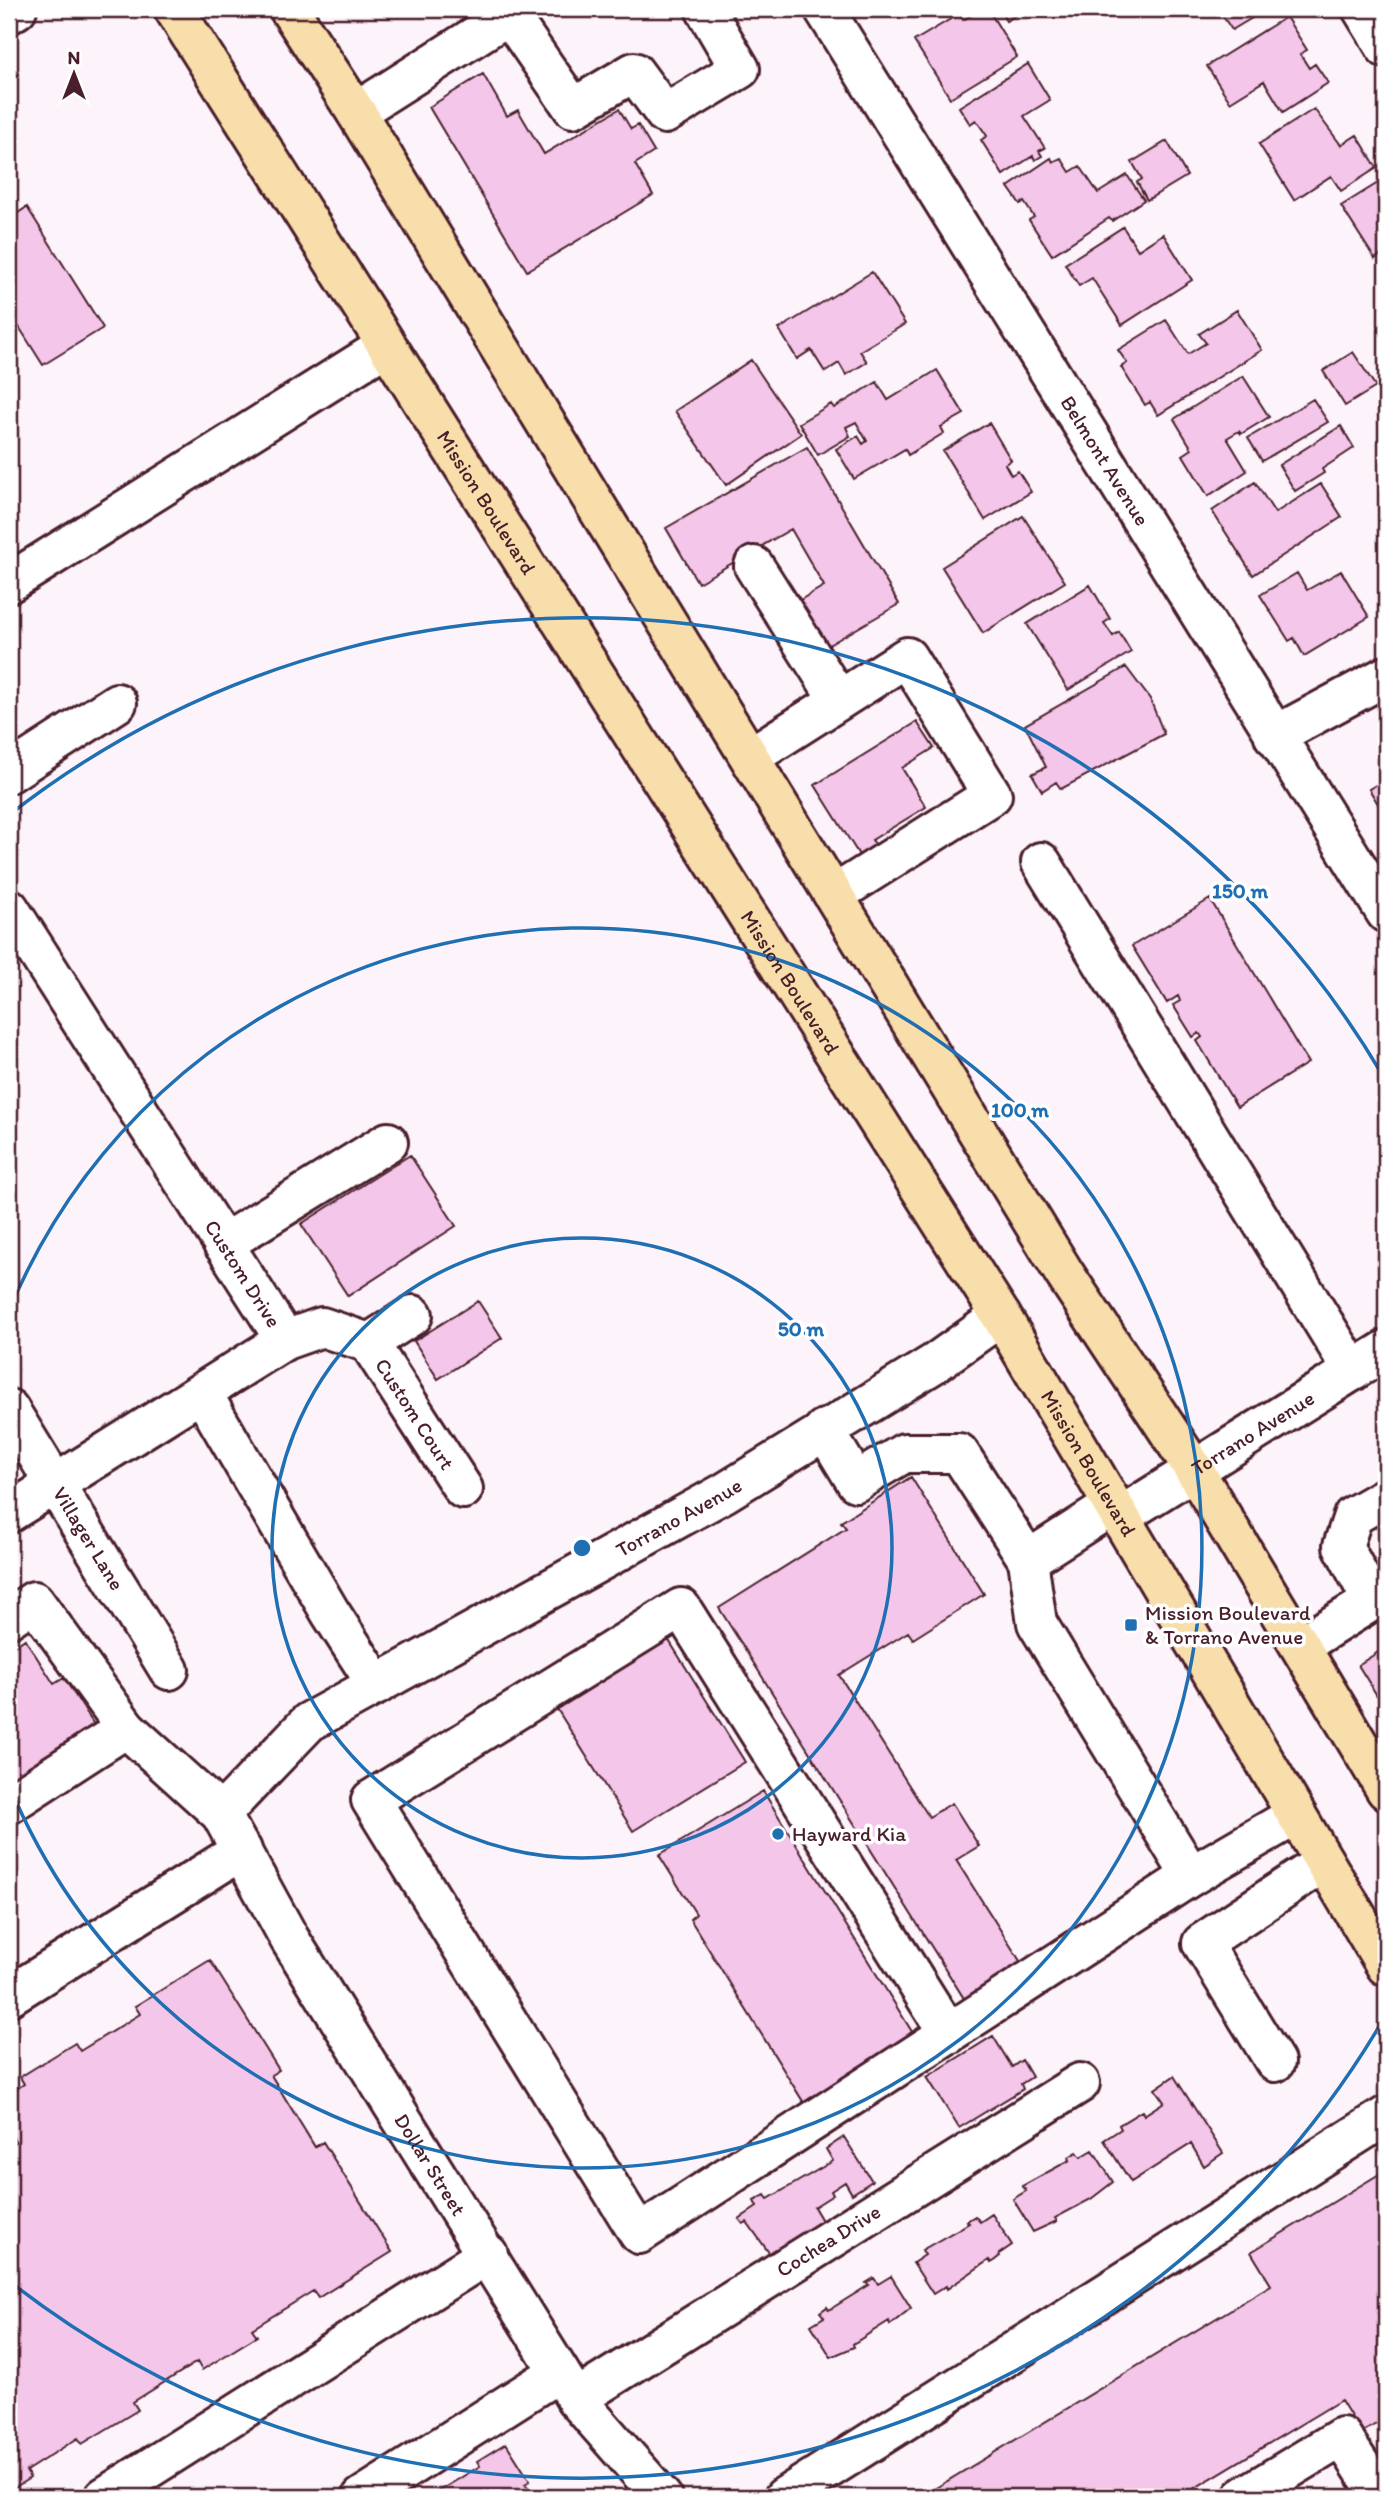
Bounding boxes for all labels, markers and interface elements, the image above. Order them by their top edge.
north arrow [38,38,108,108]
text: N [68,46,80,69]
street label: Belmont Avenue [1055,391,1155,530]
street label: Mission Boulevard [432,425,542,579]
text: 150 m [1212,878,1268,903]
street label: Mission Boulevard [735,905,846,1059]
text: 100 m [991,1097,1049,1122]
street label: Custom Drive [200,1215,287,1332]
text: 50 m [778,1316,825,1341]
street label: Custom Court [370,1353,460,1474]
street label: Mission Boulevard [1036,1385,1142,1541]
street label: Torrano Avenue [1187,1385,1319,1481]
street label: Torrano Avenue [611,1472,746,1562]
street label: Villager Lane [48,1482,130,1595]
centre of rings [570,1536,594,1560]
place label: Mission Boulevard & Torrano Avenue [1145,1600,1311,1649]
marker: Mission Boulevard & Torrano Avenue [1123,1617,1139,1633]
place label: Hayward Kia [792,1821,906,1846]
marker: Hayward Kia [770,1826,786,1842]
street label: Dollar Street [389,2109,472,2220]
street label: Cochea Drive [772,2198,885,2282]

